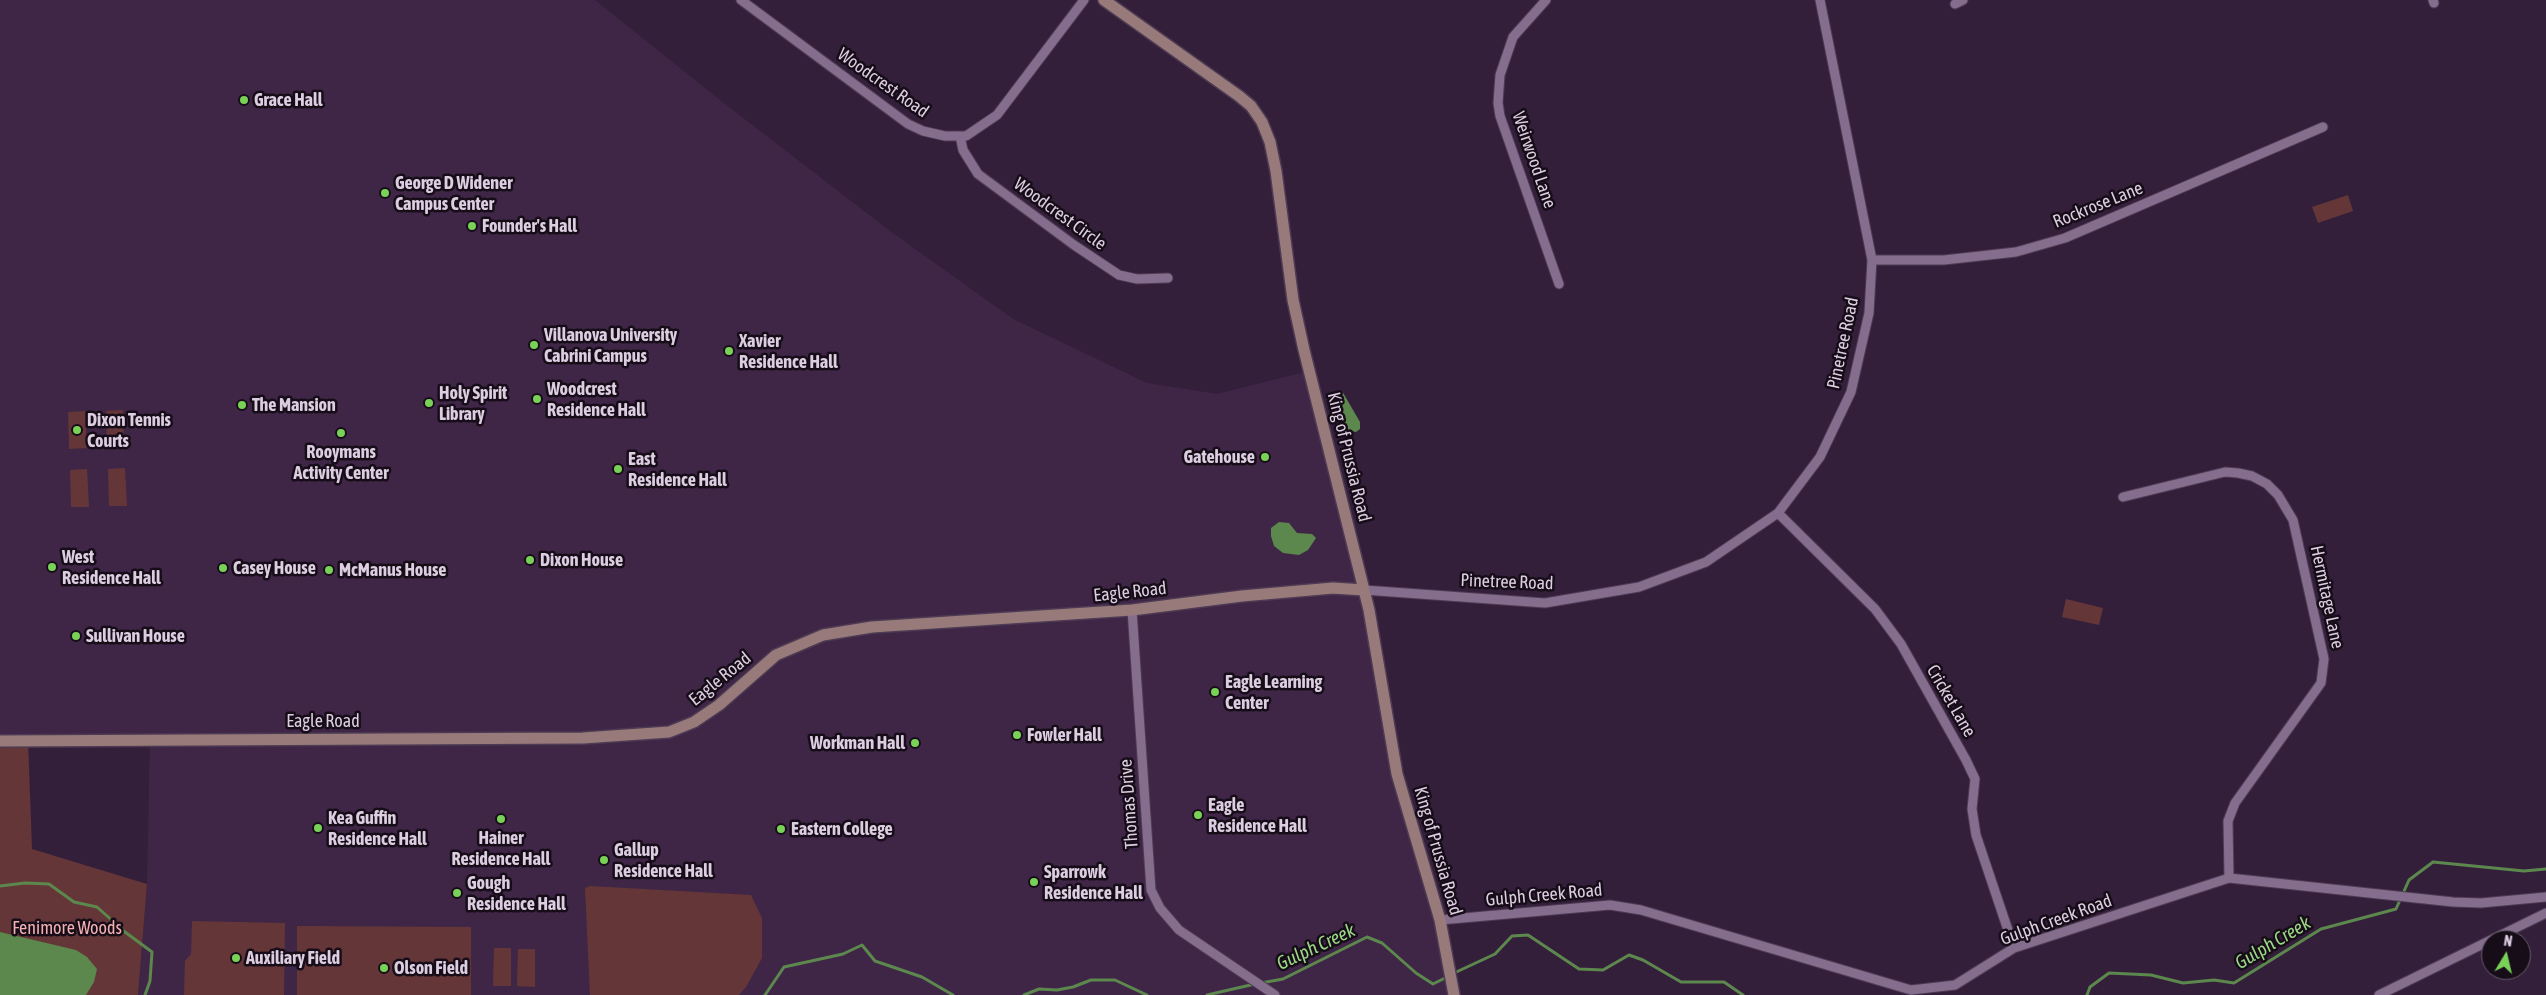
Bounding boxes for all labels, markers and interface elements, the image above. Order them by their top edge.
street label: Woodcrest Road [833,44,933,122]
place label: Grace Hall [254,89,323,111]
marker: Grace Hall [238,94,250,106]
street label: Weirwood Lane [1507,109,1561,211]
place label: George D Widener Campus Center [395,172,513,214]
street label: Woodcrest Circle [1010,173,1110,255]
street label: Rockrose Lane [2050,177,2146,233]
marker: George D Widener Campus Center [379,187,391,199]
place label: Founder's Hall [482,215,577,237]
marker: Founder's Hall [466,220,478,232]
street label: Pinetree Road [1823,295,1863,391]
place label: Villanova University Cabrini Campus [544,324,677,366]
place label: Xavier Residence Hall [739,330,838,372]
marker: Villanova University Cabrini Campus [528,339,540,351]
marker: Xavier Residence Hall [723,345,735,357]
place label: Woodcrest Residence Hall [547,378,646,420]
place label: Holy Spirit Library [439,382,507,424]
street label: King of Prussia Road [1322,390,1376,524]
marker: Woodcrest Residence Hall [531,393,543,405]
place label: The Mansion [252,394,336,416]
marker: Holy Spirit Library [423,397,435,409]
marker: The Mansion [236,399,248,411]
place label: Dixon Tennis Courts [87,409,171,452]
marker: Dixon Tennis Courts [71,424,83,436]
marker: Rooymans Activity Center [335,427,347,439]
place label: Rooymans Activity Center [294,441,388,484]
place label: Gatehouse [1184,446,1255,468]
place label: East Residence Hall [628,448,727,490]
marker: Gatehouse [1259,451,1271,463]
marker: East Residence Hall [612,463,624,475]
street label: Hermitage Lane [2306,543,2348,651]
place label: West Residence Hall [62,546,161,588]
place label: Dixon House [540,549,623,571]
marker: Dixon House [524,554,536,566]
place label: Casey House [233,557,316,579]
place label: McManus House [339,559,447,581]
marker: West Residence Hall [46,561,58,573]
marker: Casey House [217,562,229,574]
marker: McManus House [323,564,335,576]
street label: Pinetree Road [1460,570,1554,594]
street label: Eagle Road [1092,577,1168,607]
place label: Sullivan House [86,625,185,647]
marker: Sullivan House [70,630,82,642]
street label: Eagle Road [685,648,755,710]
street label: Cricket Lane [1922,661,1980,741]
place label: Eagle Learning Center [1225,671,1322,714]
marker: Eagle Learning Center [1209,686,1221,698]
street label: Eagle Road [286,710,360,732]
place label: Fowler Hall [1027,724,1102,746]
marker: Fowler Hall [1011,729,1023,741]
place label: Workman Hall [810,732,905,754]
marker: Workman Hall [909,737,921,749]
street label: Thomas Drive [1115,758,1143,850]
street label: King of Prussia Road [1409,784,1467,918]
place label: Eagle Residence Hall [1208,794,1307,836]
place label: Kea Guffin Residence Hall [328,807,427,850]
marker: Eagle Residence Hall [1192,809,1204,821]
marker: Hainer Residence Hall [495,813,507,825]
place label: Eastern College [791,818,893,840]
marker: Kea Guffin Residence Hall [312,822,324,834]
marker: Eastern College [775,823,787,835]
place label: Hainer Residence Hall [452,827,550,870]
place label: Gallup Residence Hall [614,839,713,882]
marker: Gallup Residence Hall [598,854,610,866]
place label: Sparrowk Residence Hall [1044,861,1143,904]
place label: Gough Residence Hall [467,872,566,914]
marker: Sparrowk Residence Hall [1028,876,1040,888]
street label: Gulph Creek Road [1485,879,1603,911]
marker: Gough Residence Hall [451,887,463,899]
street label: Gulph Creek Road [1997,890,2115,950]
water label: Gulph Creek [2231,912,2315,974]
park label: Fenimore Woods [12,917,122,939]
water label: Gulph Creek [1273,919,1359,975]
north arrow [2481,930,2531,980]
text: N [2503,933,2514,950]
place label: Auxiliary Field [246,947,340,969]
marker: Auxiliary Field [230,952,242,964]
place label: Olson Field [394,957,468,979]
marker: Olson Field [378,962,390,974]

